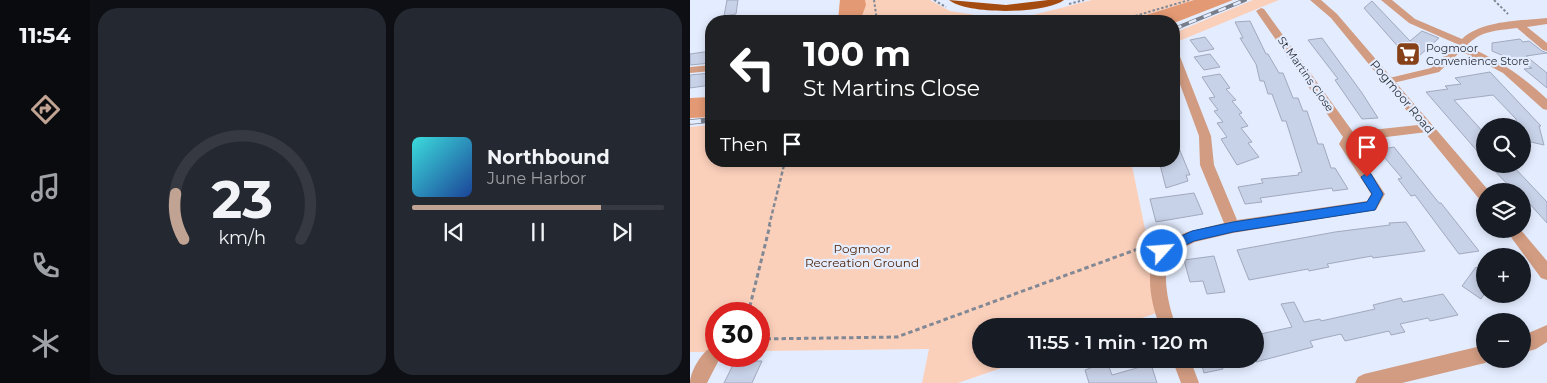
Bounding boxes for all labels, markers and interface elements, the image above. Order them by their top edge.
text: 11:54 [19,22,71,49]
text: 100 m [803,32,911,75]
street label: St Martins Close [1275,34,1337,115]
icon: left [720,35,785,100]
supermarket icon: Pogmoor Convenience Store [1395,41,1421,67]
place label: Pogmoor Convenience Store [1426,41,1530,68]
street label: Pogmoor Road [1367,57,1437,136]
text: St Martins Close [803,75,980,102]
icon: directions [28,92,63,127]
map controls [1476,118,1531,368]
button: search [1476,118,1531,173]
pin [1346,126,1388,177]
icon: arrive [778,130,806,158]
text: Then [720,133,768,156]
icon: arrive [1353,133,1381,161]
text: Northbound [487,146,610,169]
text: 23 [211,168,273,231]
text: June Harbor [487,169,586,188]
icon: music [28,170,63,205]
button: layers [1476,183,1531,238]
icon: previous [440,218,468,246]
icon: pause [524,218,552,246]
icon: next [608,218,636,246]
position arrow [1135,224,1187,276]
text: km/h [218,227,266,248]
park label: Pogmoor Recreation Ground [805,241,919,270]
icon: phone [28,248,63,283]
button: + [1476,248,1531,303]
speed limit sign: 30 [705,302,770,367]
button: − [1476,313,1531,368]
icon: climate [28,326,63,361]
text: 11:55 · 1 min · 120 m [1028,331,1208,354]

